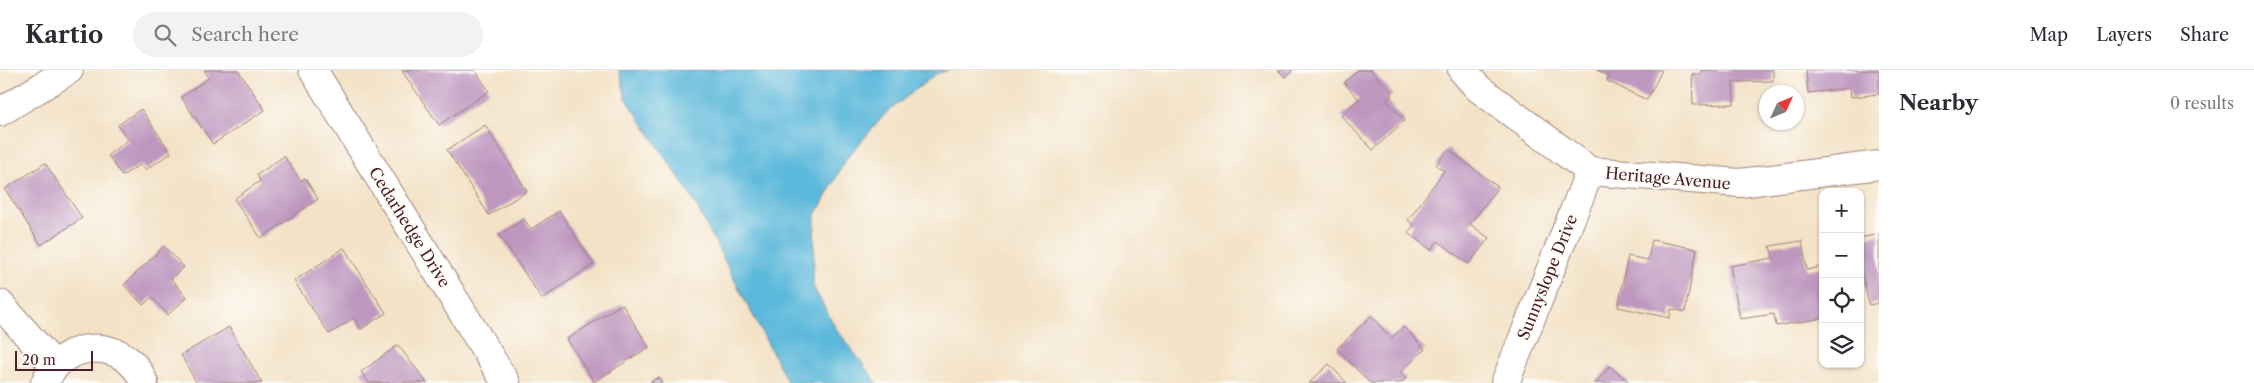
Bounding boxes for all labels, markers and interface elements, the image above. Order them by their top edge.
search box [133,12,483,57]
text: Kartio [25,20,103,49]
icon: search [151,21,179,49]
text: Search here [191,23,299,46]
text: Map [2030,24,2068,46]
text: Layers [2096,24,2152,46]
text: Share [2180,24,2229,46]
north arrow [1759,85,1804,130]
text: Nearby [1899,90,1978,115]
text: 0 results [2170,93,2234,113]
street label: Cedarhedge Drive [365,163,455,291]
street label: Heritage Avenue [1604,163,1732,193]
map controls [1819,188,1864,368]
button: + [1819,188,1864,233]
street label: Sunnyslope Drive [1513,211,1581,343]
button: − [1819,233,1864,278]
button: locate [1819,278,1864,323]
button: layers [1819,323,1864,368]
scale bar [15,348,92,371]
text: 20 m [22,351,56,369]

